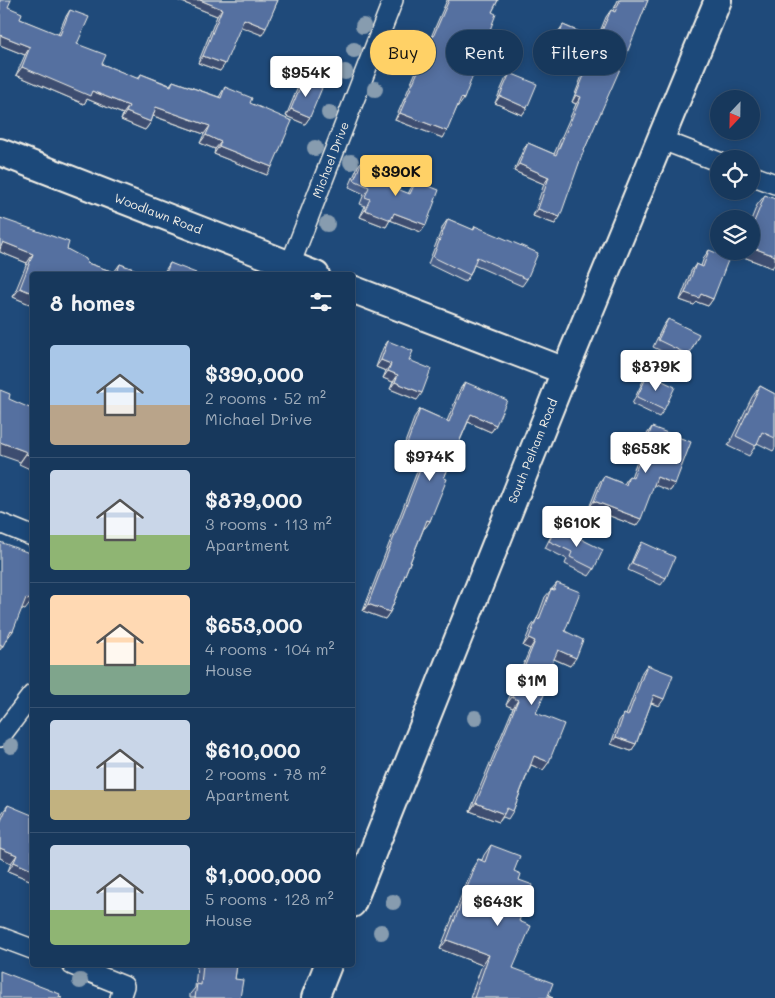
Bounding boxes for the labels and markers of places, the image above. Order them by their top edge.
pin: $954K [271,56,341,98]
pin: $390K [361,154,431,197]
pin: $879K [621,350,691,392]
pin: $653K [611,432,681,474]
pin: $974K [395,440,465,482]
pin: $610K [542,506,612,548]
pin: $1M [508,664,556,706]
pin: $643K [463,884,533,927]

